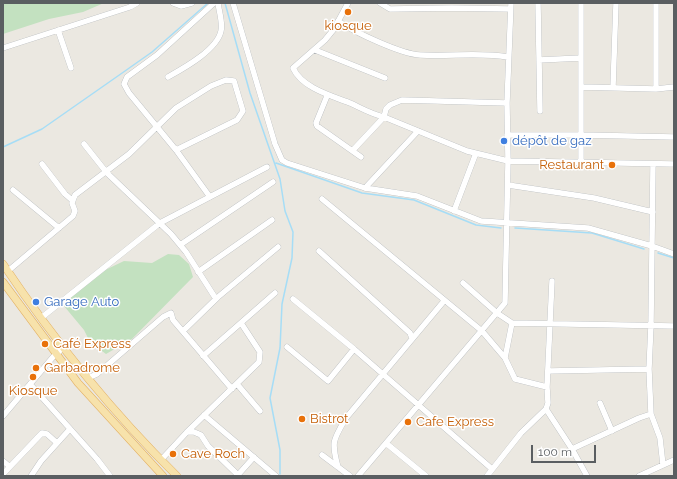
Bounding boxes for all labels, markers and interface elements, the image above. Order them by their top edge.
marker: kiosque [343,7,353,17]
place label: kiosque [324,18,372,34]
place label: dépôt de gaz [512,133,592,149]
marker: dépôt de gaz [499,136,509,146]
place label: Restaurant [539,157,604,173]
marker: Restaurant [607,160,617,170]
place label: Garage Auto [44,294,119,310]
marker: Garage Auto [31,297,41,307]
place label: Café Express [53,336,131,352]
marker: Café Express [40,339,50,349]
place label: Garbadrome [44,360,120,376]
marker: Garbadrome [31,363,41,373]
marker: Kiosque [28,372,38,382]
place label: Kiosque [9,383,57,399]
place label: Bistrot [310,411,348,427]
marker: Bistrot [297,414,307,424]
place label: Cafe Express [416,414,494,430]
marker: Cafe Express [403,417,413,427]
scale bar [533,437,598,463]
text: 100 m [538,445,572,459]
place label: Cave Roch [181,446,245,462]
marker: Cave Roch [168,449,178,459]

